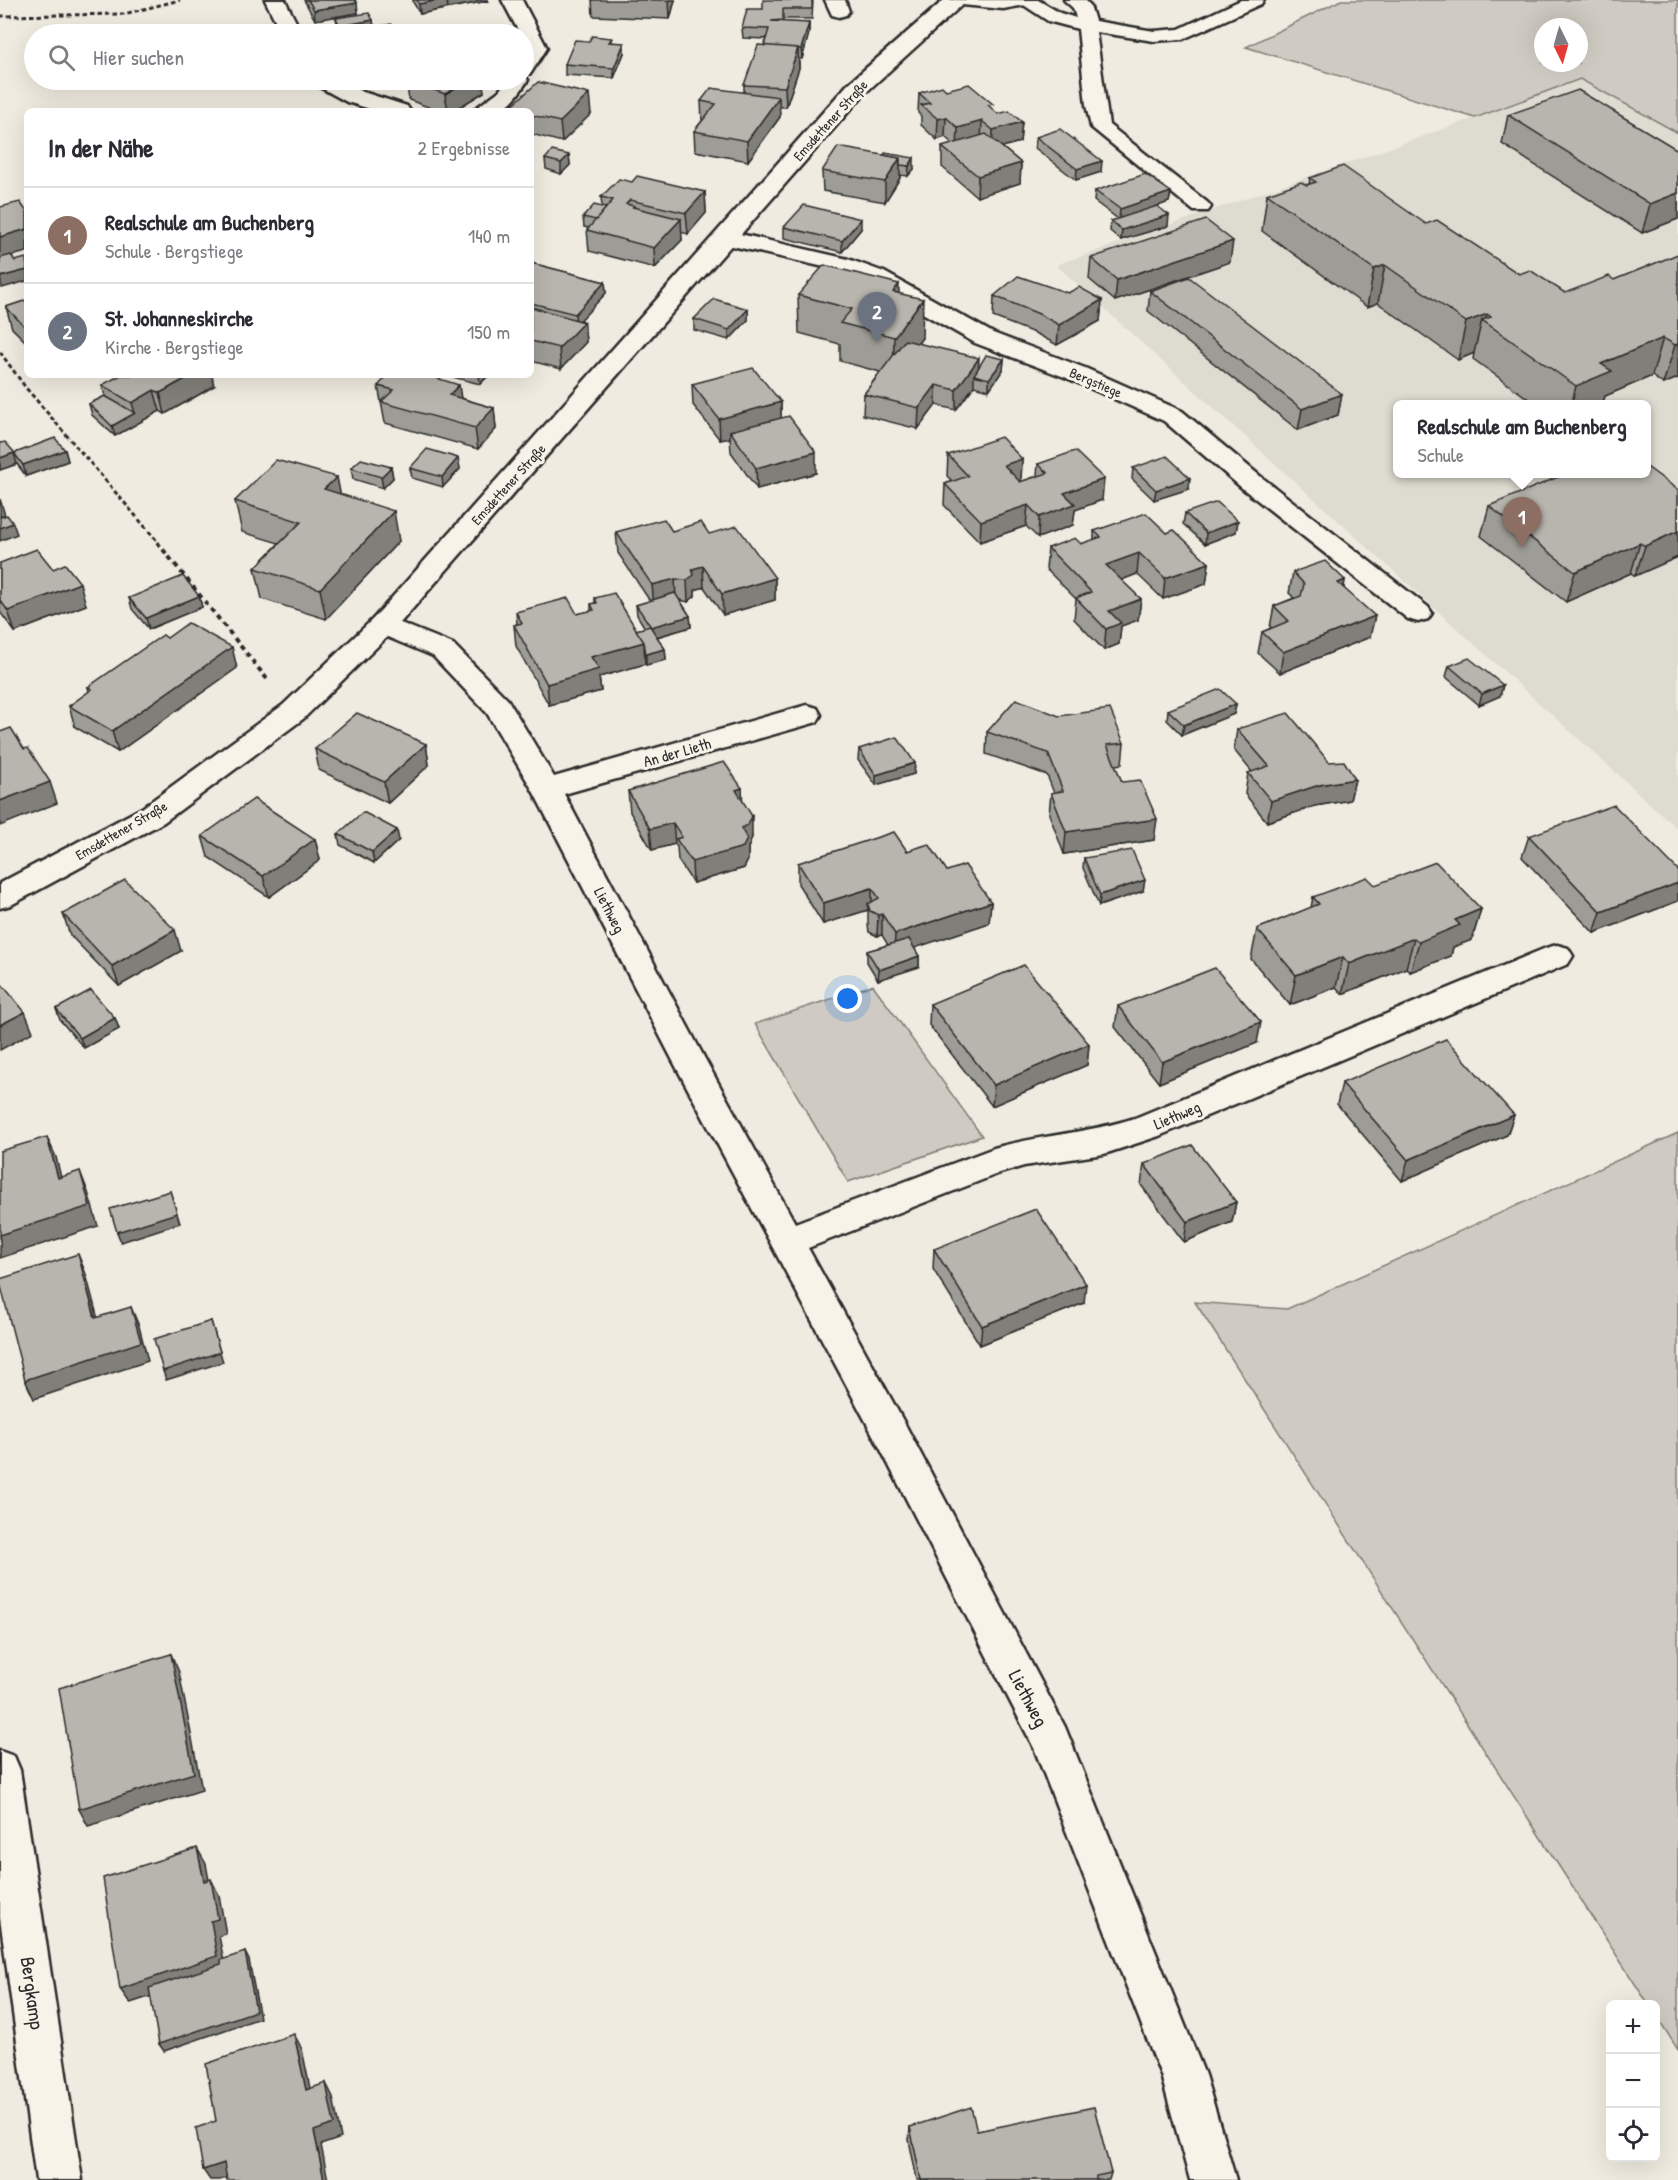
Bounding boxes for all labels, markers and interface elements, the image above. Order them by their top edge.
north arrow [1534,18,1588,72]
search box [24,24,534,90]
icon: search [45,41,78,74]
text: Hier suchen [93,42,184,72]
street label: Emsdettener Straße [788,75,873,165]
text: In der Nähe [48,130,154,165]
text: 2 Ergebnisse [418,134,510,161]
text: Realschule am Buchenberg [105,207,314,237]
text: 1 [64,222,71,249]
text: 140 m [468,222,510,249]
text: Schule · Bergstiege [105,237,243,264]
pin: 2 [858,292,896,342]
text: St. Johanneskirche [105,303,253,333]
text: 2 [63,318,72,345]
text: 150 m [467,318,510,345]
text: Kirche · Bergstiege [105,333,244,360]
street label: Bergstiege [1067,363,1125,403]
popup [1393,400,1651,478]
text: Realschule am Buchenberg [1417,411,1627,441]
street label: Emsdettener Straße [466,439,551,529]
text: Schule [1417,441,1464,468]
pin: 1 [1502,498,1541,547]
street label: An der Lieth [641,732,714,772]
street label: Emsdettener Straße [72,796,171,865]
street label: Liethweg [589,883,631,937]
your location [833,984,862,1013]
street label: Liethweg [1150,1095,1204,1135]
street label: Liethweg [1003,1665,1055,1731]
street label: Bergkamp [15,1955,52,2031]
map controls [1606,2000,1660,2162]
button: + [1606,2000,1660,2054]
button: − [1606,2054,1660,2108]
button: locate [1606,2108,1660,2162]

